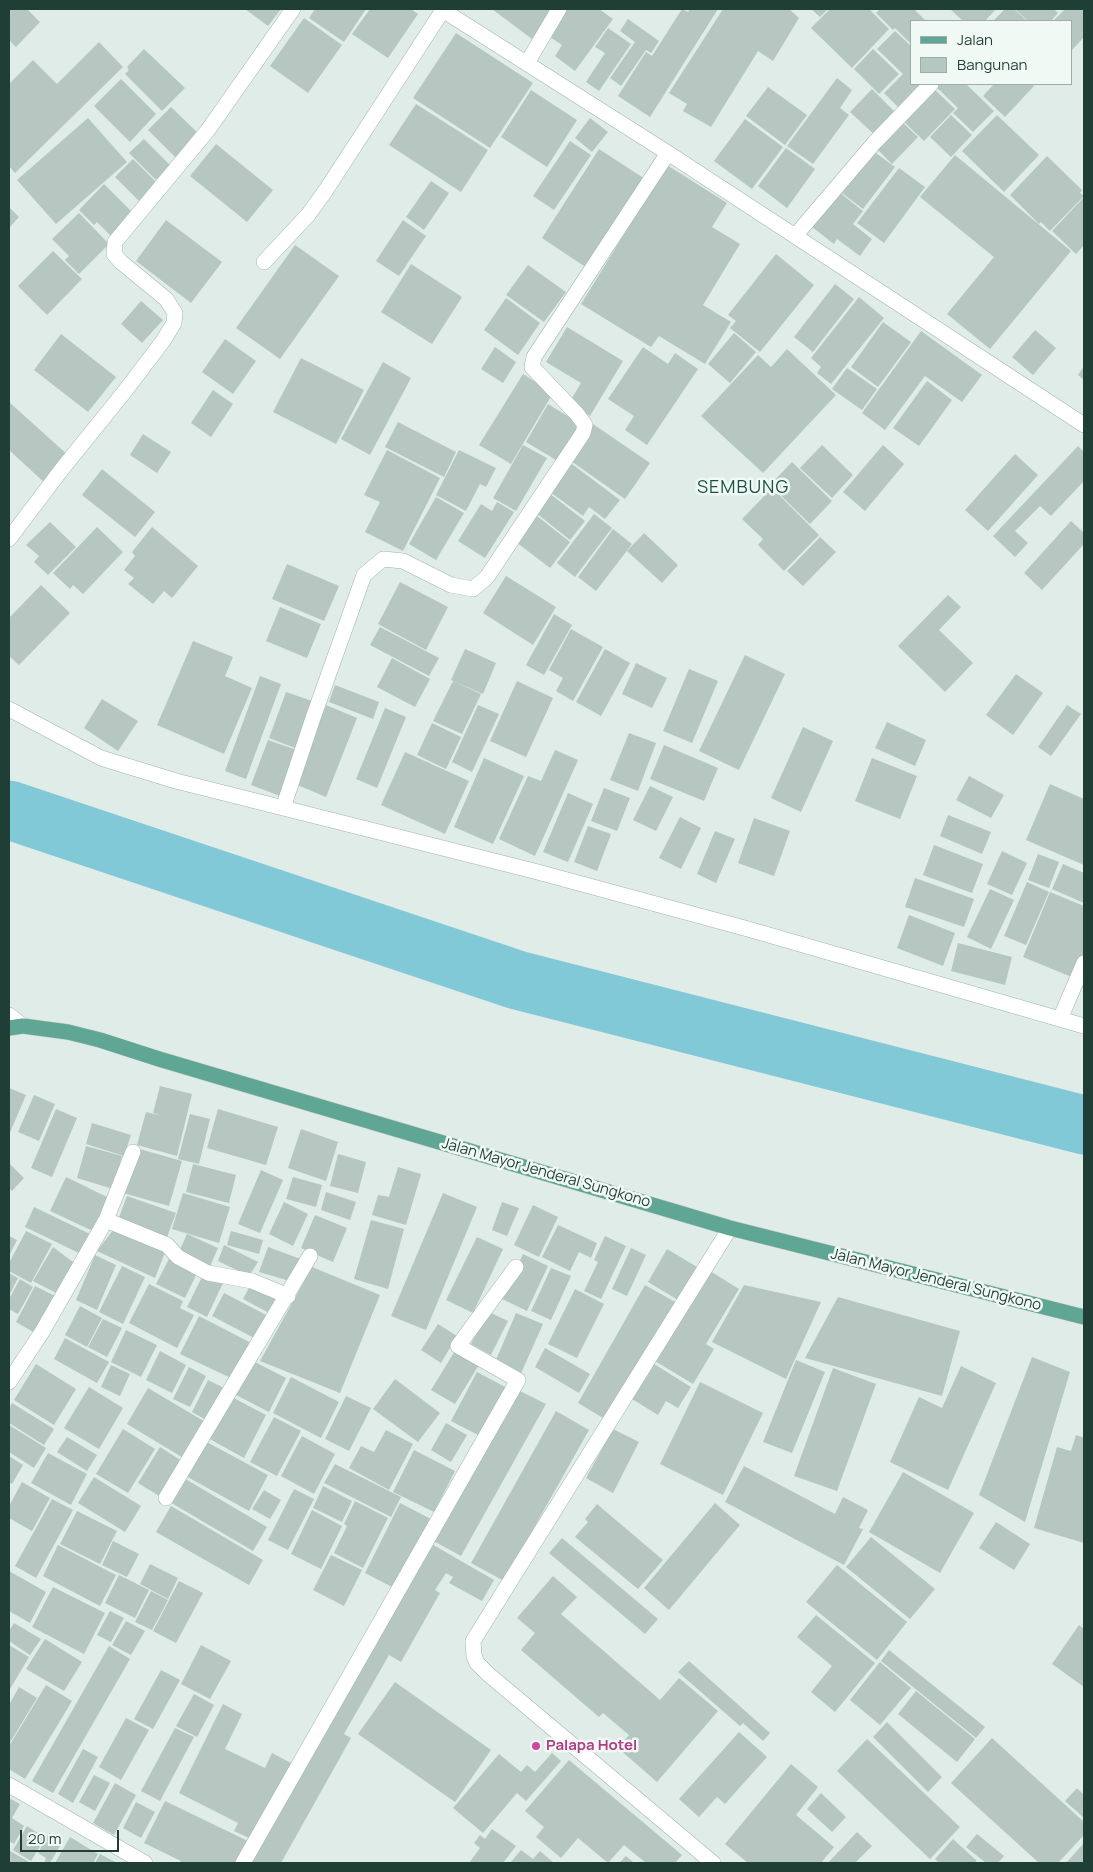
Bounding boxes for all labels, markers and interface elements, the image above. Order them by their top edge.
legend [910,20,1073,85]
text: Jalan [957,29,993,50]
text: Bangunan [957,54,1027,75]
district label: SEMBUNG [696,477,790,499]
street label: Jalan Mayor Jenderal Sungkono [440,1135,652,1211]
street label: Jalan Mayor Jenderal Sungkono [829,1245,1043,1315]
place label: Palapa Hotel [546,1737,637,1755]
marker: Palapa Hotel [530,1740,542,1752]
scale bar [22,1820,121,1852]
text: 20 m [28,1828,61,1849]

